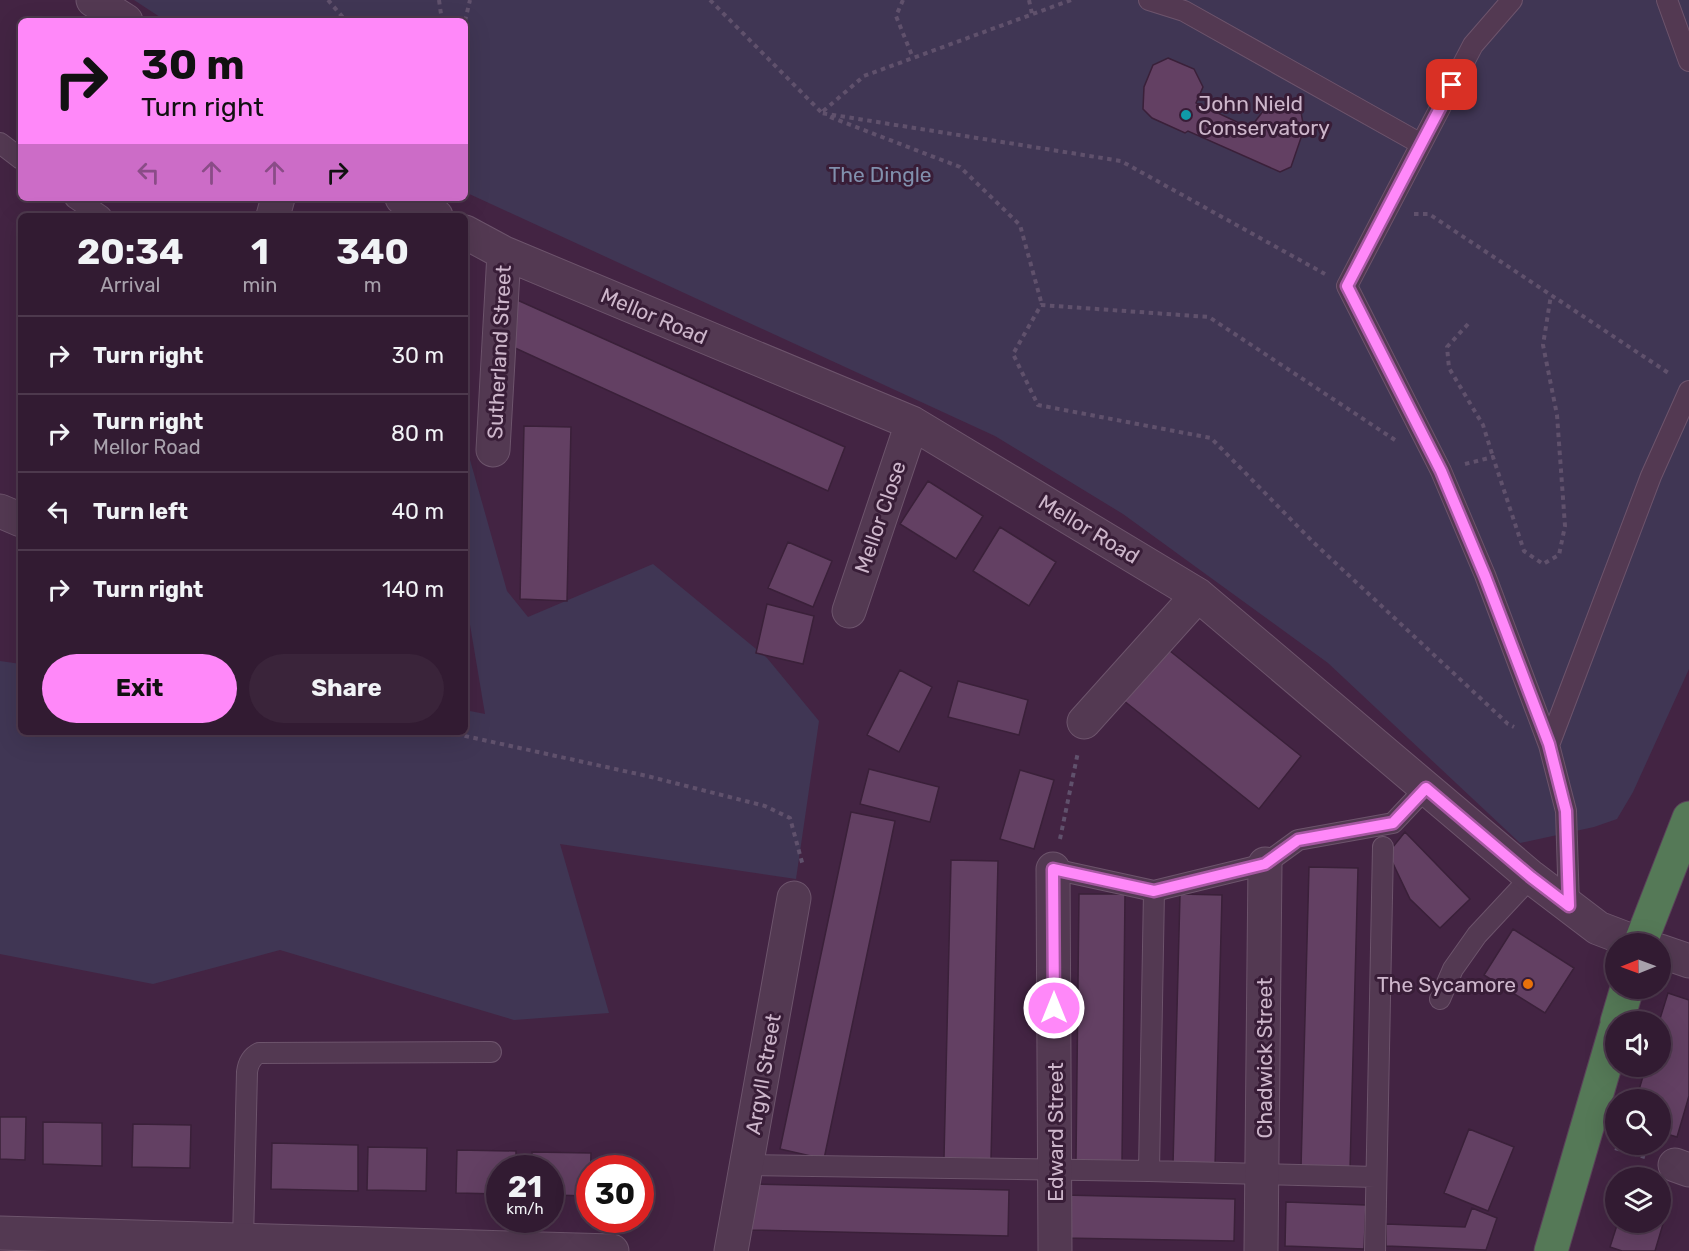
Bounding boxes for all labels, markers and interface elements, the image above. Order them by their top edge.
text: 30 m [141,40,245,90]
icon: right [42,42,120,120]
pin [1426,59,1477,110]
icon: arrive [1435,68,1468,101]
text: Turn right [141,91,264,123]
place label: John Nield Conservatory [1198,91,1330,140]
marker: John Nield Conservatory [1179,108,1193,122]
icon: left [132,156,165,189]
icon: ahead [195,156,228,189]
icon: ahead [258,156,291,189]
icon: right [321,156,354,189]
park label: The Dingle [828,162,932,187]
text: 20:34 [77,230,184,273]
text: 1 [251,230,269,273]
text: 340 [336,230,409,273]
street label: Sutherland Street [482,264,516,440]
text: Arrival [100,273,160,297]
text: min [243,273,277,297]
text: m [364,273,382,297]
street label: Mellor Road [597,282,711,350]
icon: right [42,339,75,372]
text: Turn right [93,342,203,369]
text: 30 m [392,342,444,369]
text: Turn right [93,408,203,435]
icon: right [42,417,75,450]
text: 80 m [391,420,444,447]
text: Mellor Road [93,435,201,459]
street label: Mellor Close [849,458,911,576]
street label: Mellor Road [1034,489,1144,569]
icon: left [42,495,75,528]
text: Turn left [93,498,188,525]
text: 40 m [391,498,444,525]
icon: right [42,573,75,606]
text: Turn right [93,576,203,603]
text: 140 m [382,576,444,603]
button: Exit [42,654,237,723]
button: Share [249,654,444,723]
north arrow [1605,933,1671,999]
map controls [1605,933,1671,1233]
place label: The Sycamore [1377,972,1516,997]
position arrow [1022,976,1086,1040]
marker: The Sycamore [1521,977,1535,991]
street label: Chadwick Street [1252,978,1277,1138]
button: sound [1605,1011,1671,1077]
street label: Argyll Street [740,1012,786,1136]
street label: Edward Street [1043,1062,1068,1202]
button: search [1605,1089,1671,1155]
speed limit sign: 30 [576,1155,654,1233]
button: layers [1605,1167,1671,1233]
text: 21 [508,1169,542,1205]
text: km/h [506,1200,544,1218]

